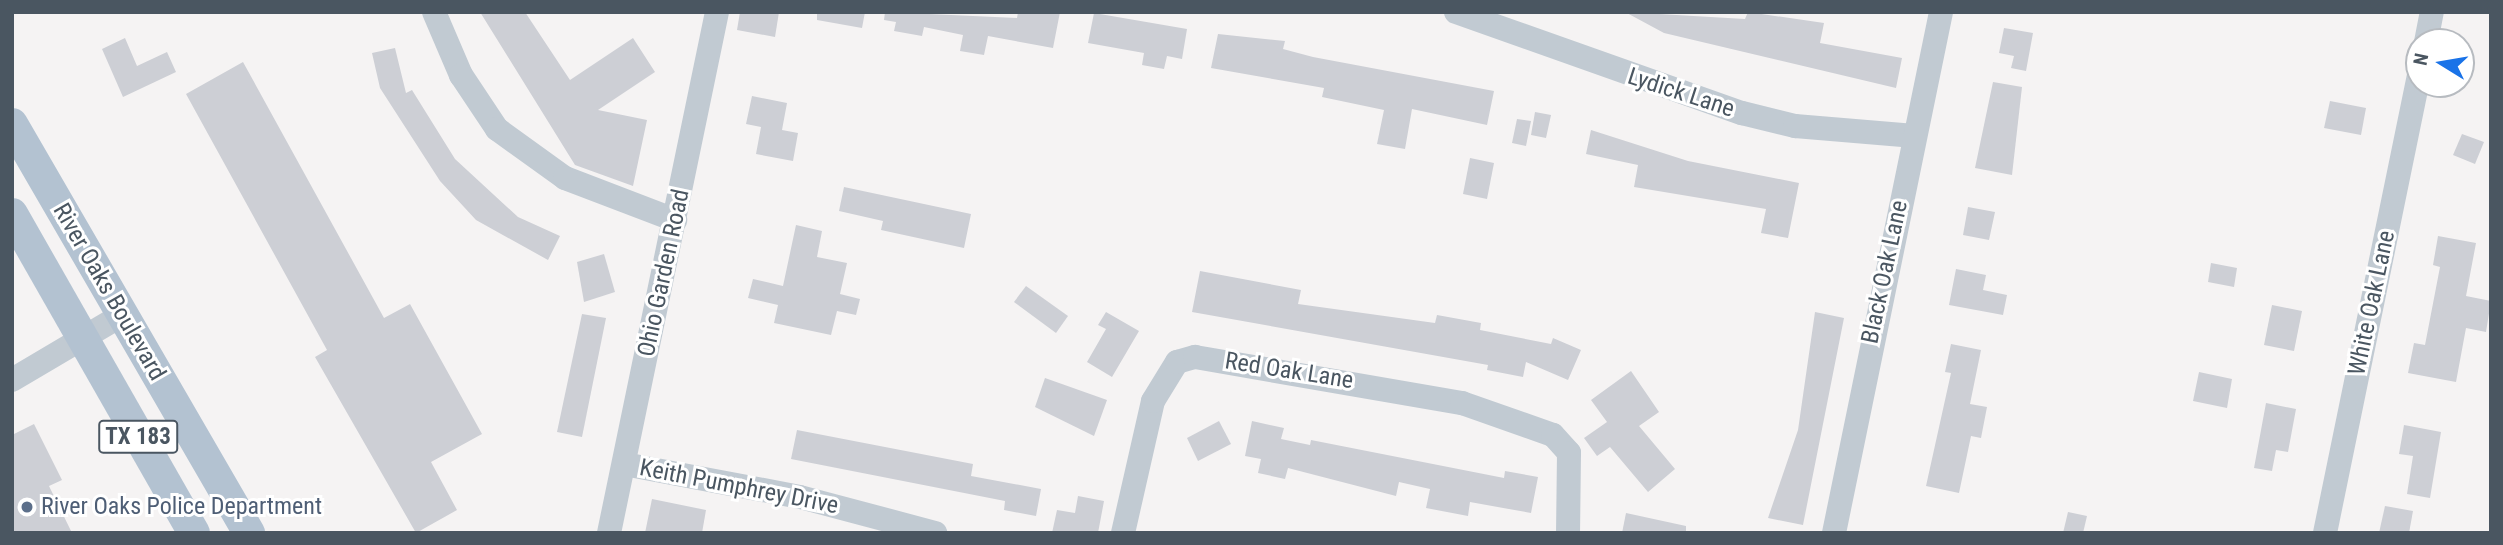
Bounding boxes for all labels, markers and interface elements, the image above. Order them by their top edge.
north arrow [2405,28,2475,98]
text: N [2408,51,2433,67]
street label: Lydick Lane [1624,62,1738,124]
street label: Ohio Garden Road [632,187,696,359]
street label: River Oaks Boulevard [47,198,171,386]
street label: Black Oak Lane [1856,198,1914,346]
street label: White Oak Lane [2343,228,2401,378]
street label: Red Oak Lane [1223,347,1355,395]
road number: TX 183 [98,418,178,457]
street label: Keith Pumphrey Drive [637,454,841,520]
place label: River Oaks Police Department [41,493,322,521]
marker: River Oaks Police Department [19,499,35,515]

